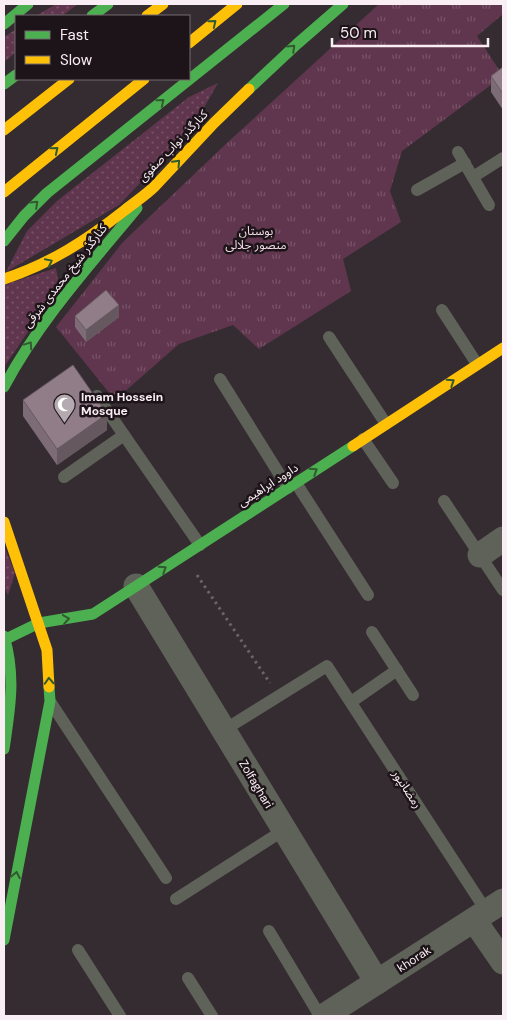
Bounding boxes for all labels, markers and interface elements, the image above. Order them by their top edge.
legend [15,15,190,80]
scale bar [332,15,488,47]
one-way arrow [207,21,216,29]
text: 50 m [340,23,377,43]
text: Fast [60,25,89,45]
one-way arrow [286,45,295,54]
text: Slow [60,50,93,70]
one-way arrow [155,99,164,107]
street label: کنارگذر نواب صفوی [135,106,212,185]
one-way arrow [50,147,59,156]
one-way arrow [171,159,180,168]
one-way arrow [29,201,38,210]
street label: کنارگذر شیخ محمدی شرقی [19,220,112,332]
park label: بوستان منصور جلالی [225,223,287,253]
one-way arrow [44,258,53,268]
one-way arrow [23,341,32,351]
one-way arrow [445,379,454,388]
place label: Imam Hossein Mosque [81,389,163,419]
mosque icon: Imam Hossein Mosque [53,392,77,423]
street label: داوود ابراهیمی [235,459,301,510]
one-way arrow [309,467,318,477]
one-way arrow [158,565,167,575]
one-way arrow [62,614,70,624]
one-way arrow [43,677,54,685]
street label: Zolfaghari [235,757,277,811]
street label: رمضانپور [388,766,425,811]
one-way arrow [11,871,21,880]
street label: khorak [394,942,434,976]

